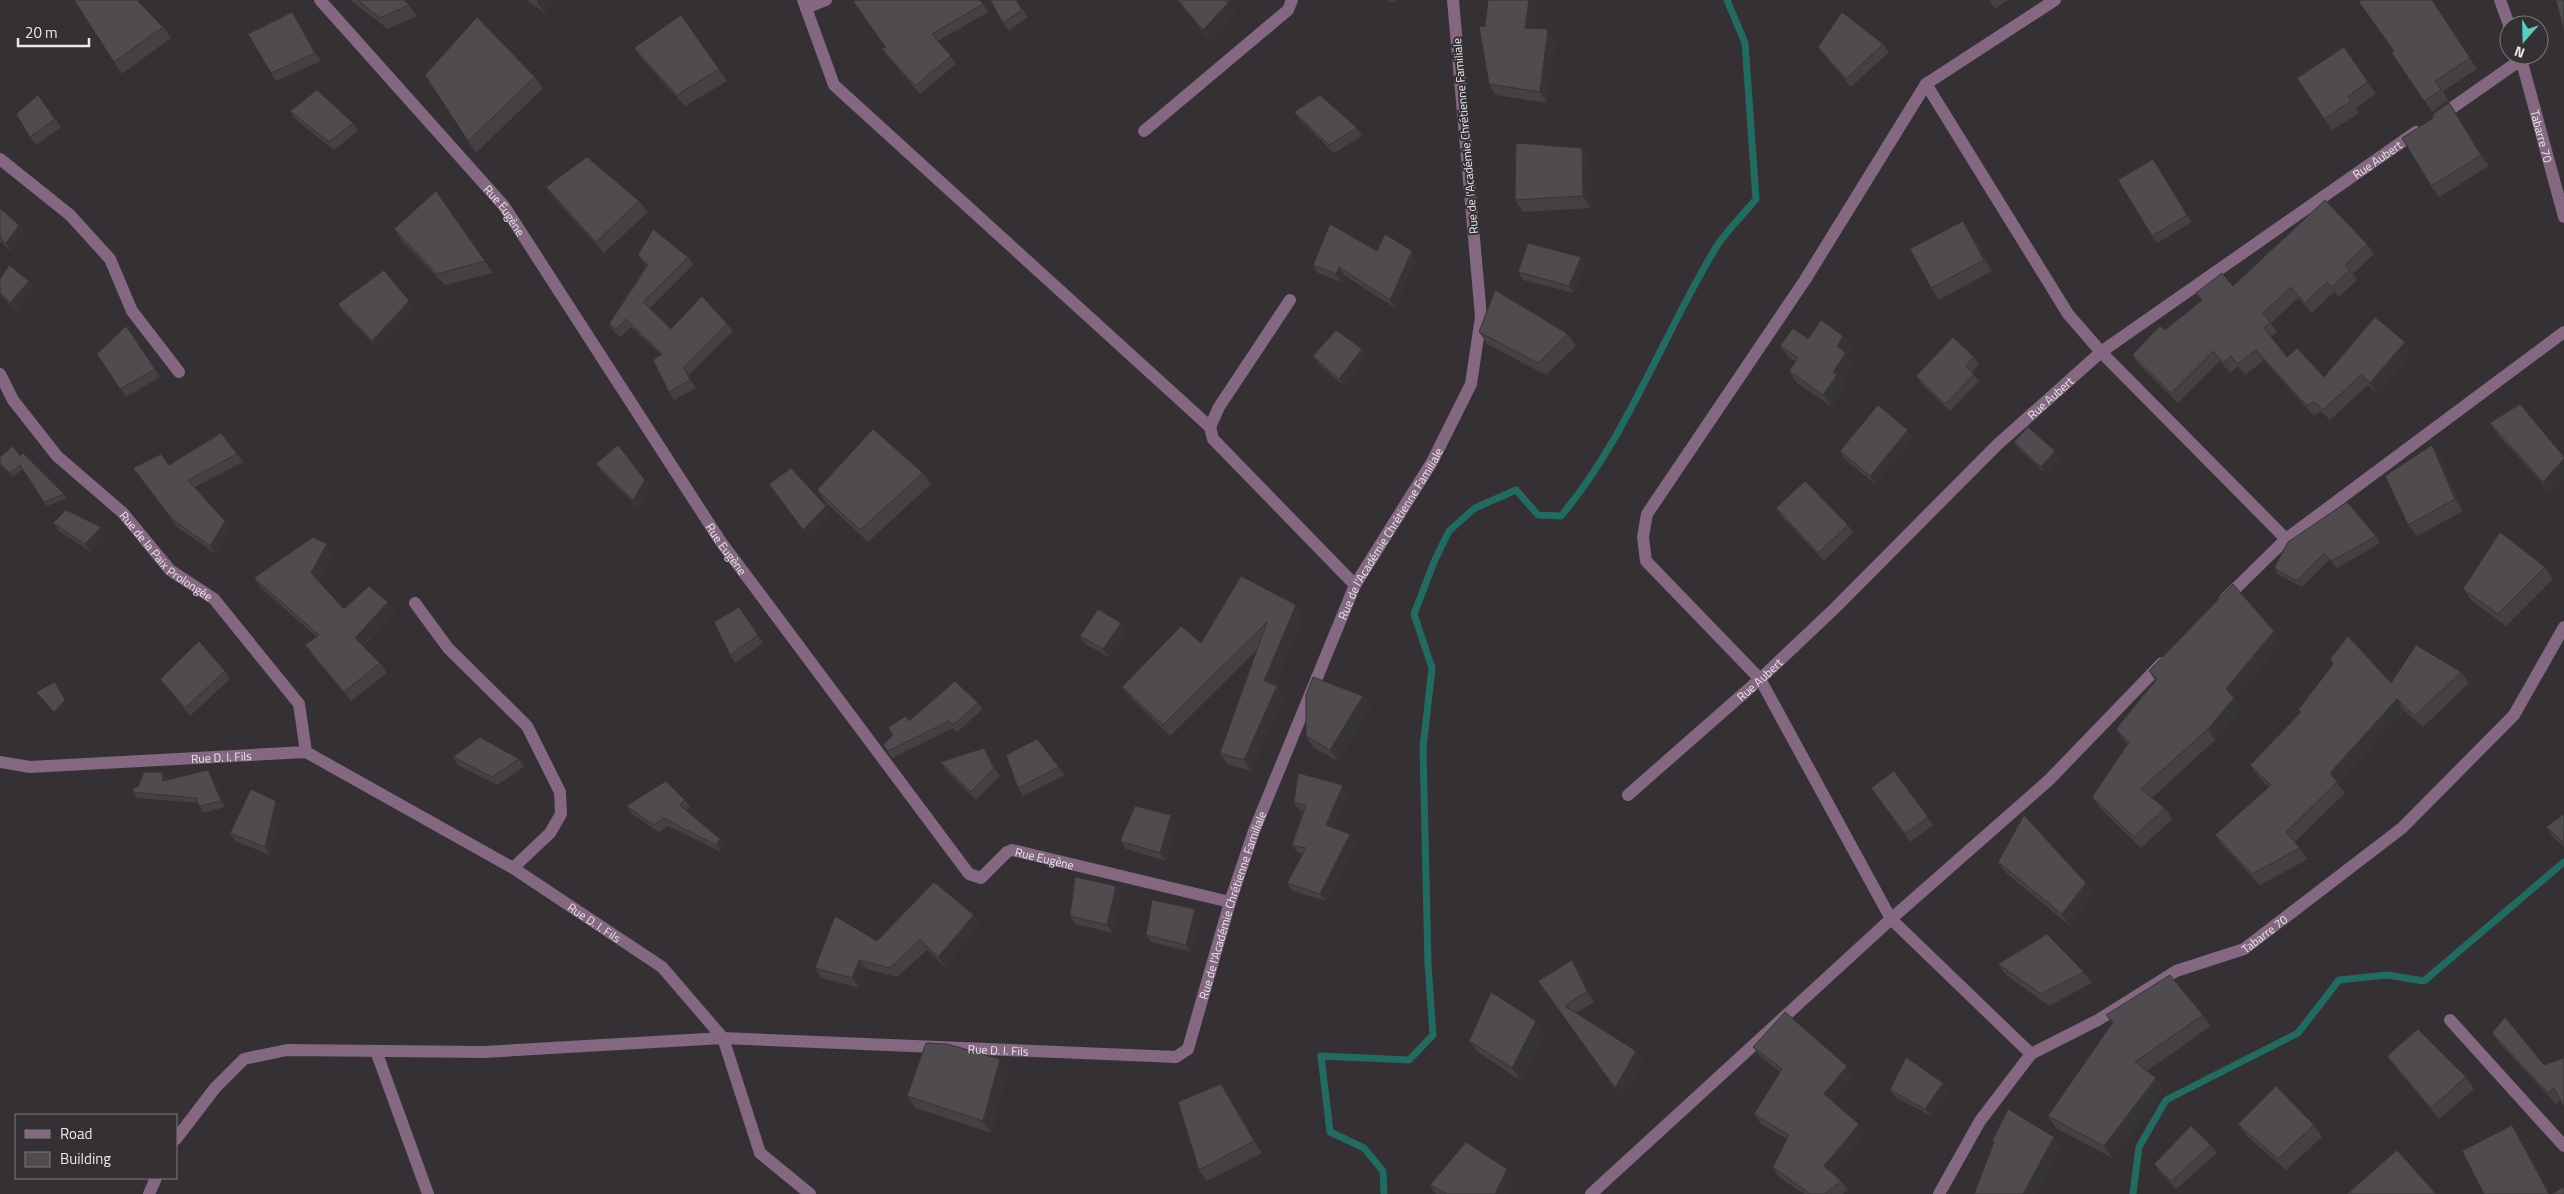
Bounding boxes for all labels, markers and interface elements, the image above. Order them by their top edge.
scale bar [18,15,89,47]
north arrow [2499,15,2549,65]
text: 20 m [25,21,58,44]
street label: Rue de l'Académie Chrétienne Familiale [1447,37,1483,235]
text: N [2511,41,2528,64]
street label: Tabarre 70 [2526,108,2558,165]
street label: Rue Aubert [2348,135,2406,183]
street label: Rue Eugène [479,180,530,240]
street label: Rue Aubert [2023,371,2078,424]
street label: Rue de l'Académie Chrétienne Familiale [1332,444,1447,623]
street label: Rue de la Paix Prolongée [115,507,217,605]
street label: Rue Eugène [701,519,752,579]
street label: Rue Aubert [1732,653,1787,705]
street label: Rue D. I. Fils [190,745,253,768]
street label: Rue de l'Académie Chrétienne Familiale [1193,808,1271,1002]
street label: Rue Eugène [1013,842,1076,874]
street label: Rue D. I. Fils [564,897,625,947]
street label: Tabarre 70 [2237,909,2292,958]
street label: Rue D. I. Fils [967,1039,1029,1060]
legend [15,1114,178,1179]
text: Road [60,1122,92,1145]
text: Building [60,1147,111,1170]

